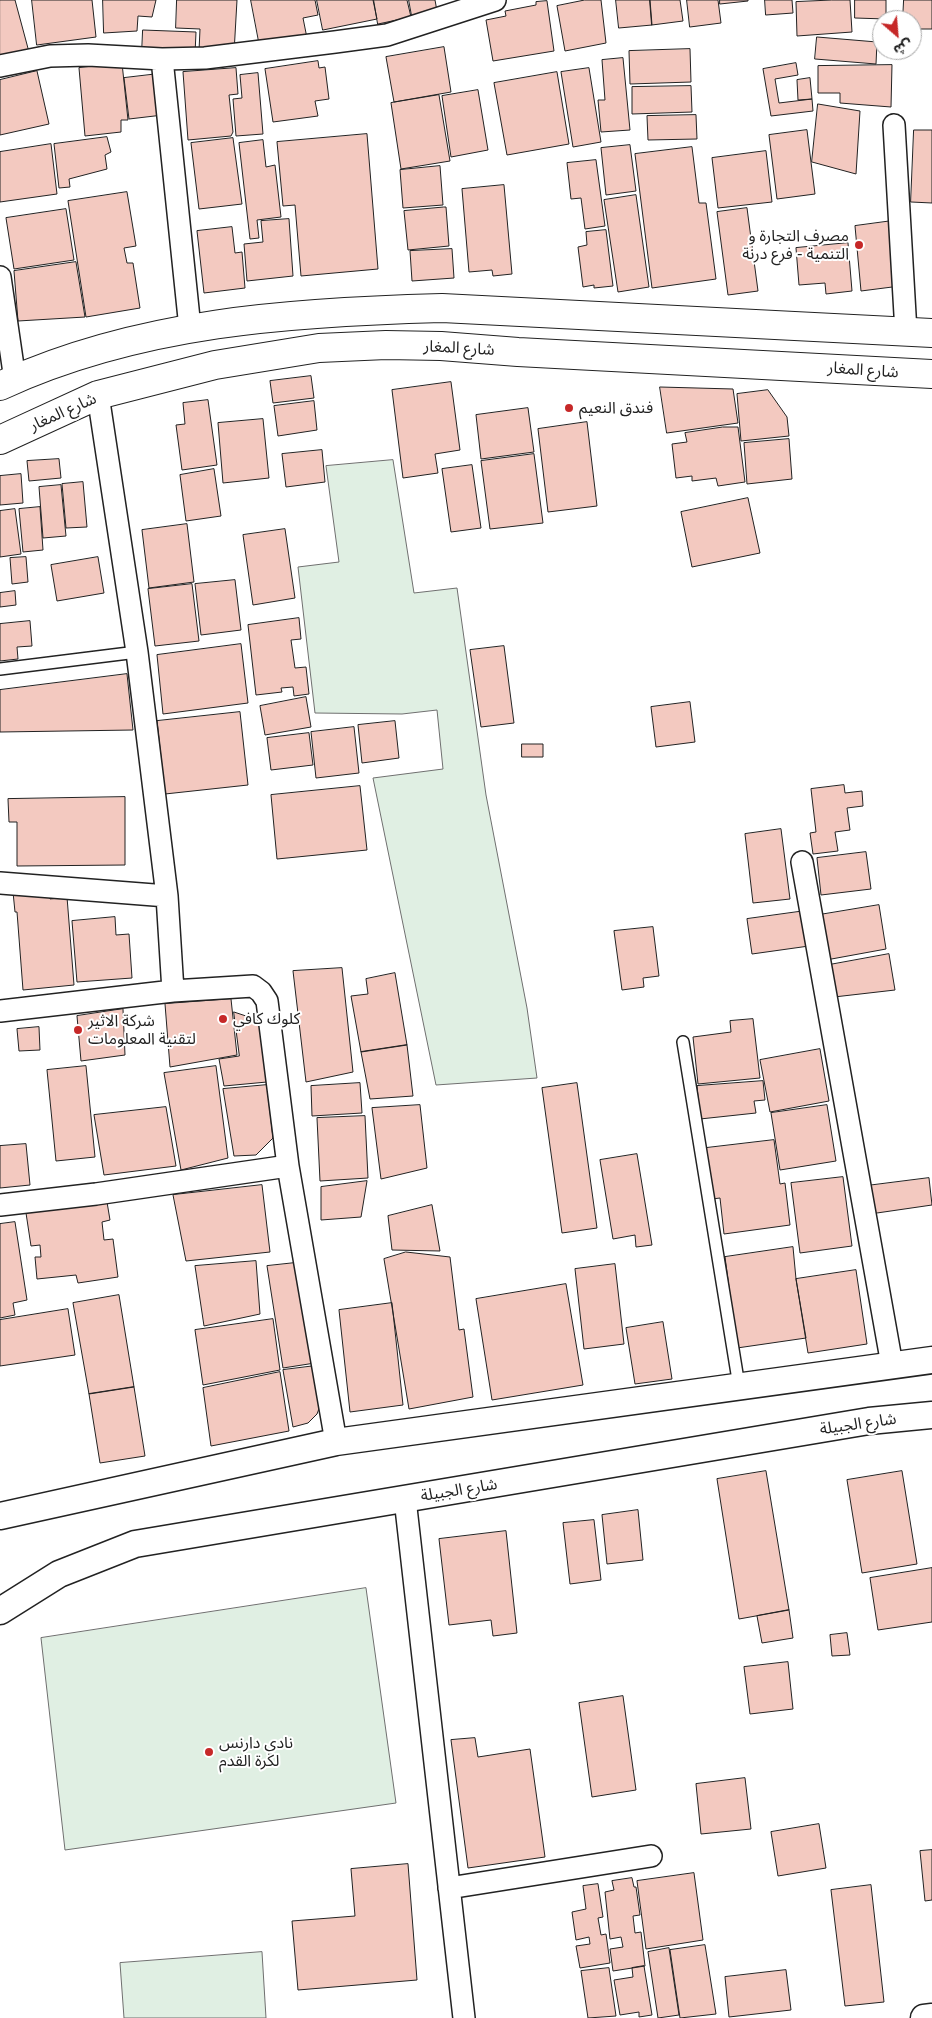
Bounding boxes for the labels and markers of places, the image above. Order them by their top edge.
place label: مصرف التجارة و التنمية - فرع درنة [742,226,849,264]
marker: مصرف التجارة و التنمية - فرع درنة [853,239,865,251]
place label: فندق النعيم [579,398,653,418]
marker: فندق النعيم [563,402,575,414]
place label: كلوك كافي [233,1009,300,1029]
place label: شركة الاثير لتقنية المعلومات [88,1011,196,1049]
marker: كلوك كافي [217,1013,229,1025]
marker: شركة الاثير لتقنية المعلومات [72,1024,84,1036]
place label: نادي دارنس لكرة القدم [219,1733,293,1771]
marker: نادي دارنس لكرة القدم [203,1746,215,1758]

